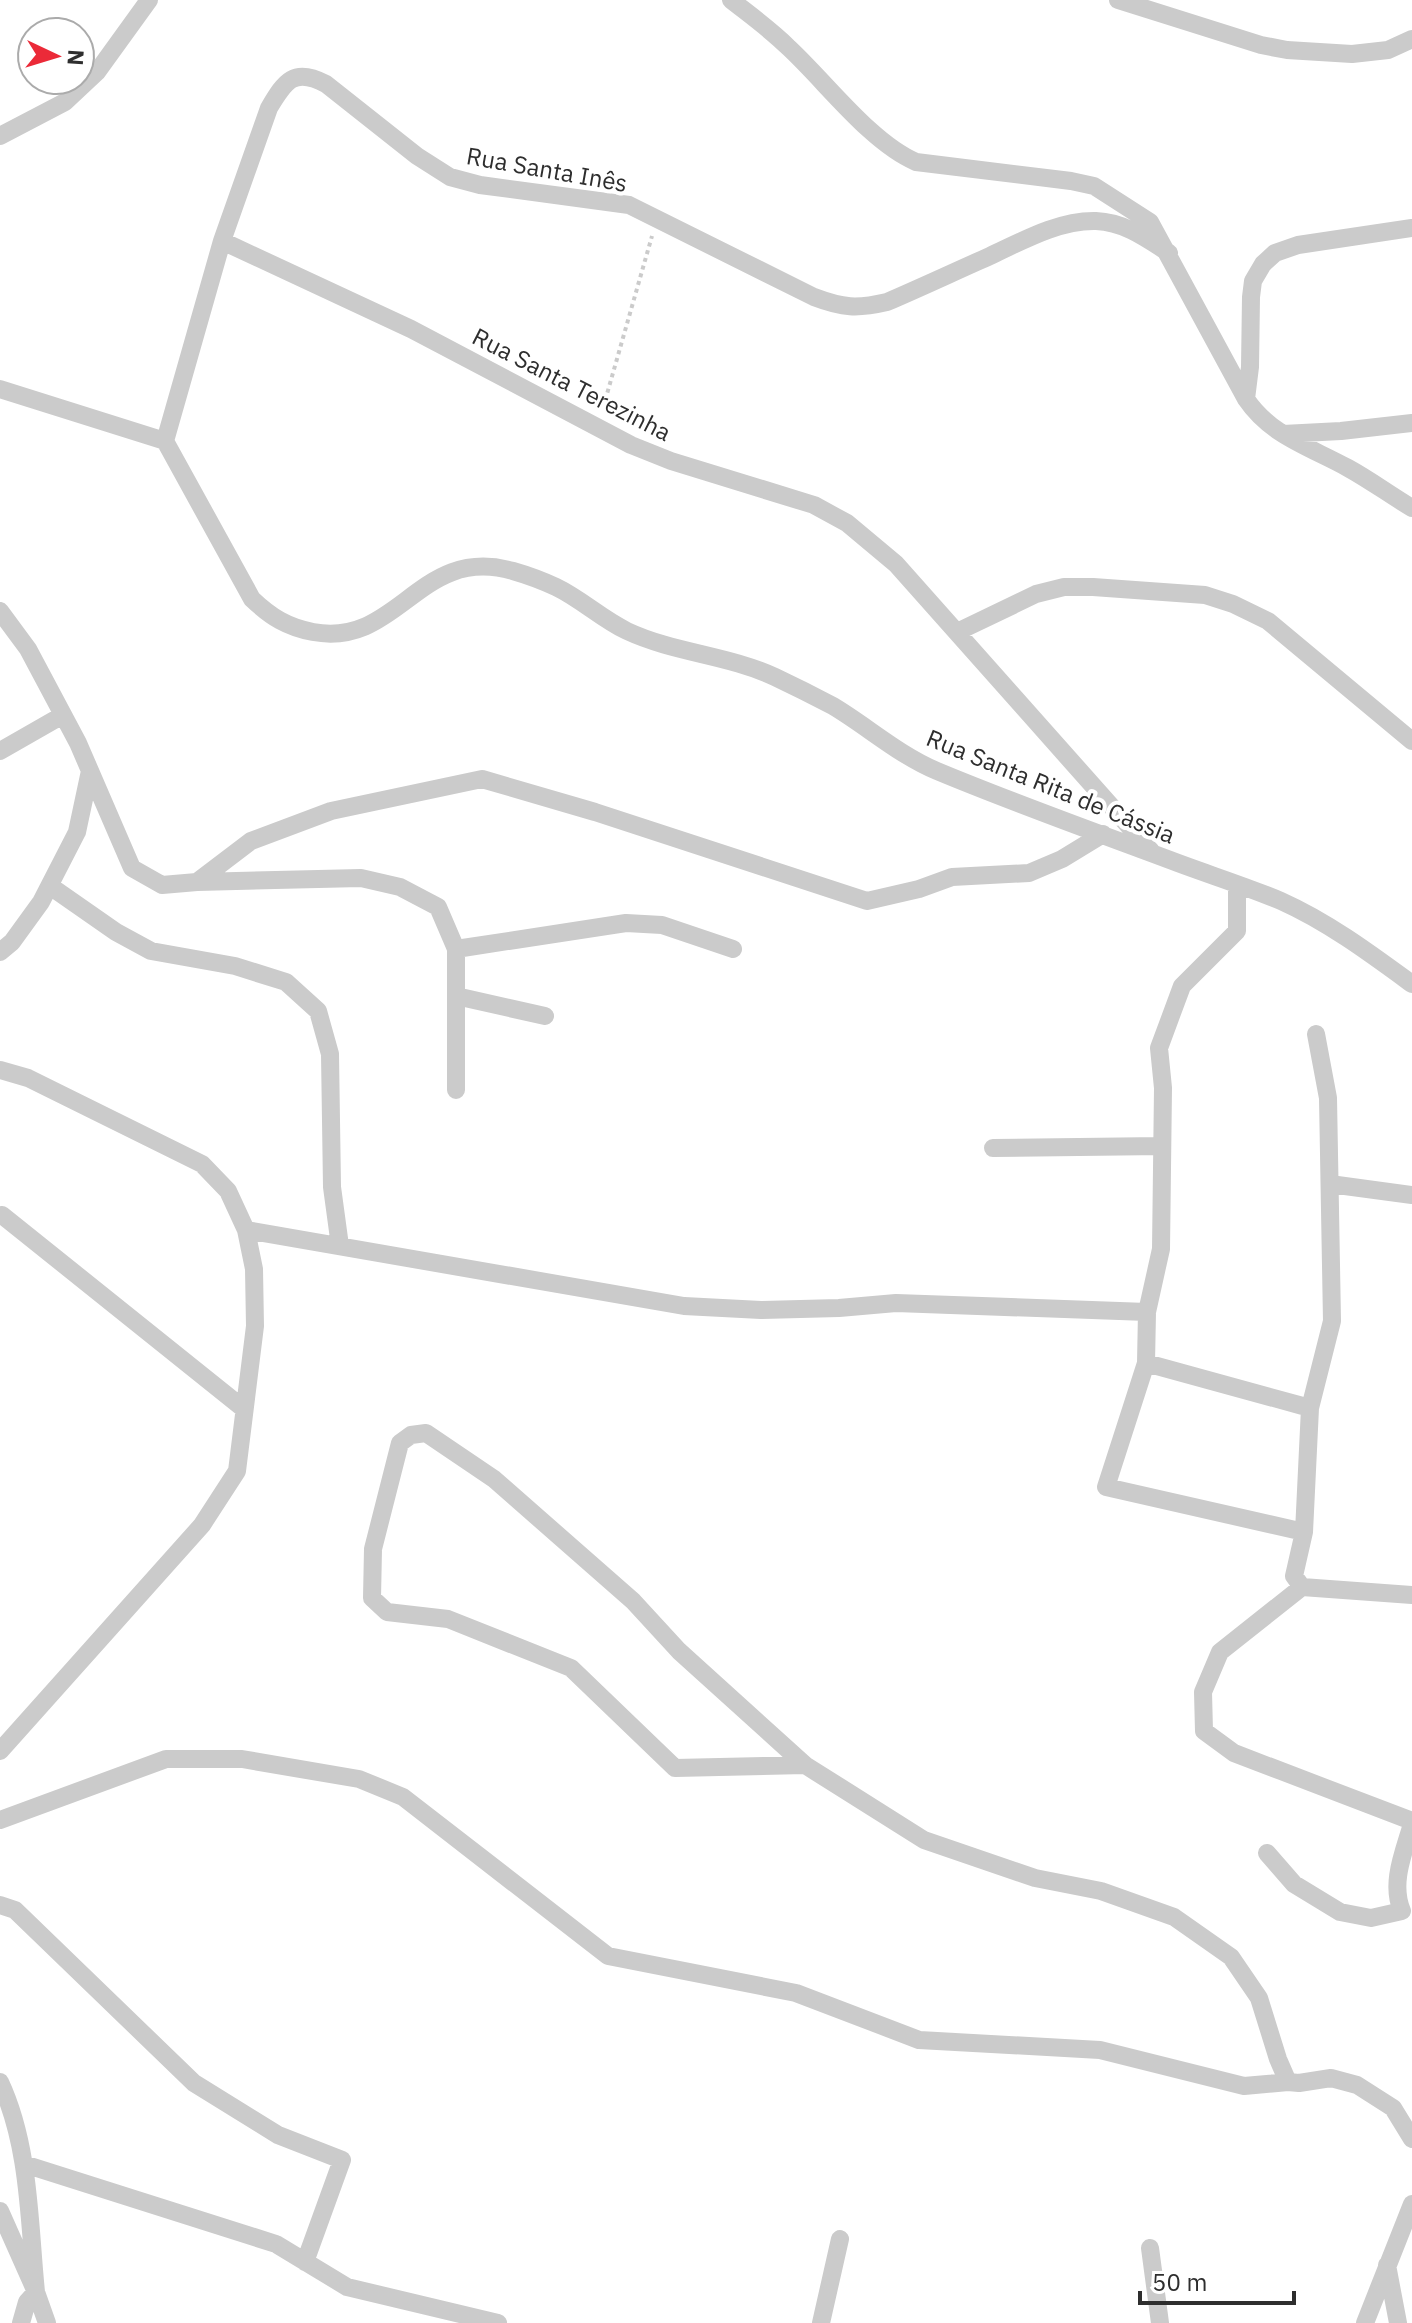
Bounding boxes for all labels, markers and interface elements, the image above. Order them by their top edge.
north arrow [16,16,96,96]
text: N [61,48,91,66]
street label: Rua Santa Inês [464,139,630,199]
street label: Rua Santa Terezinha [467,320,677,448]
street label: Rua Santa Rita de Cássia [922,721,1180,851]
scale bar [1140,2255,1294,2305]
text: 50 m [1152,2266,1207,2298]

